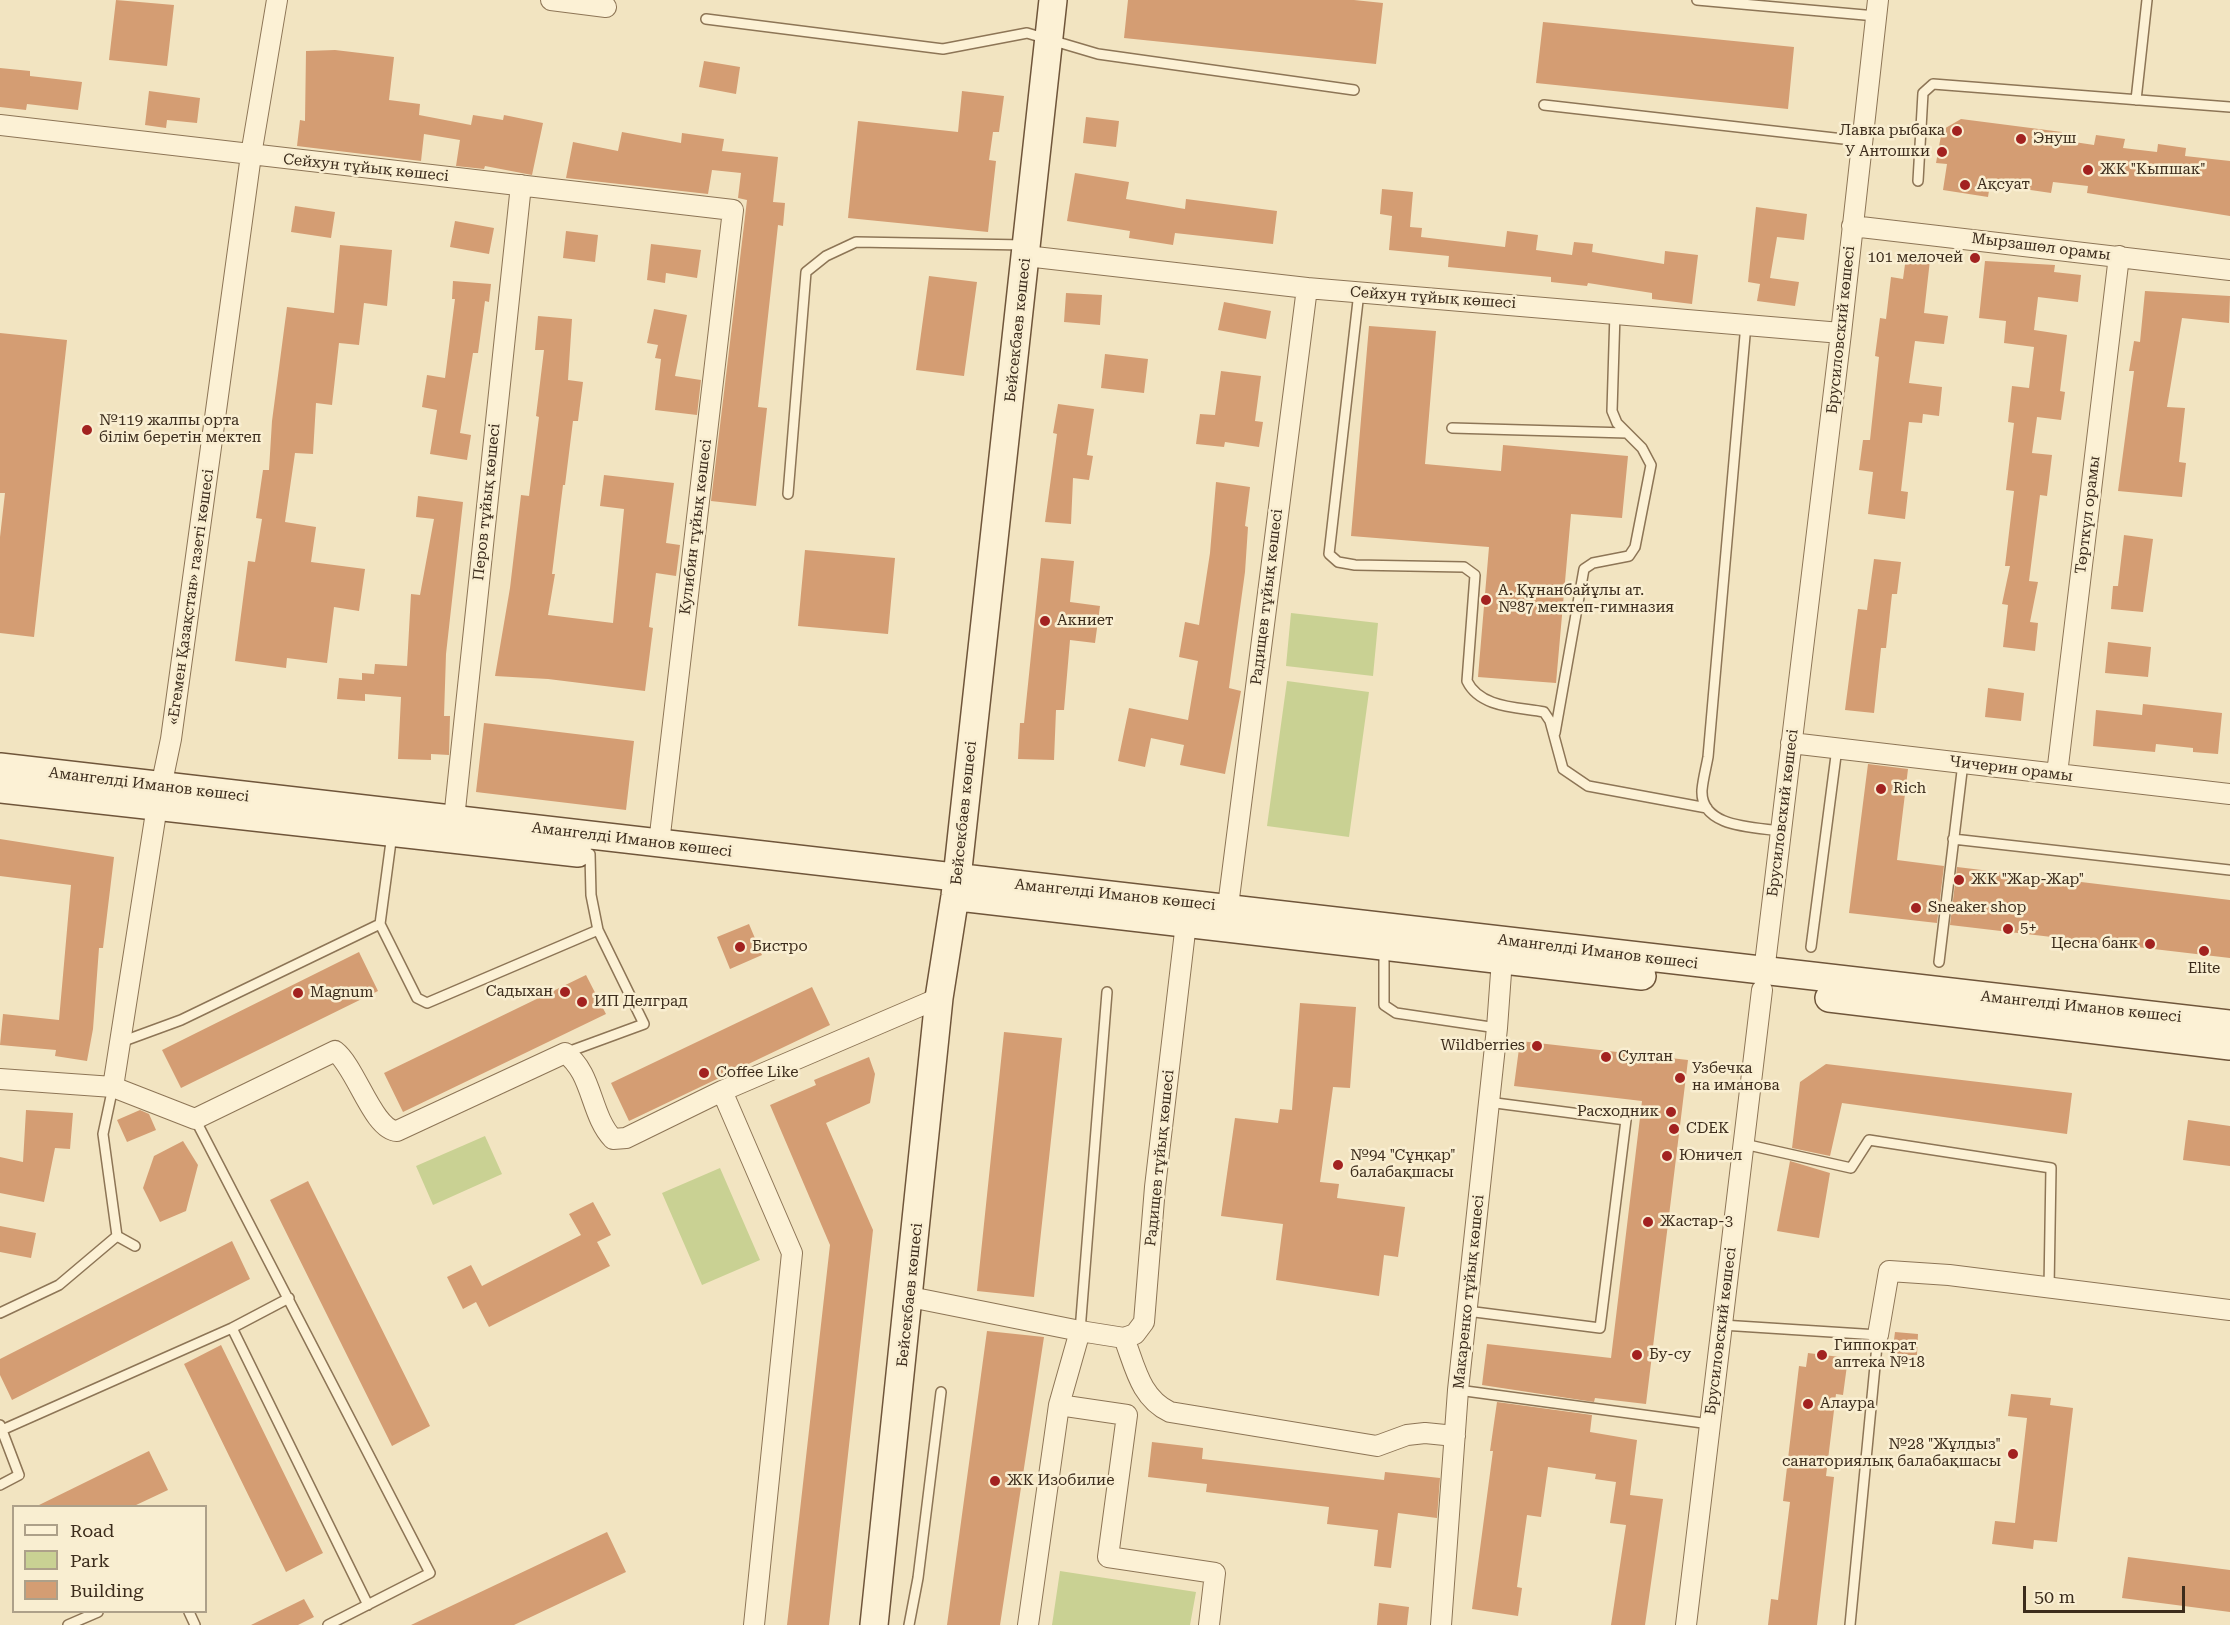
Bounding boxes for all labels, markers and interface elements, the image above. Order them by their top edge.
place label: Лавка рыбака [1839,122,1945,140]
marker: Лавка рыбака [1950,124,1964,138]
place label: Энуш [2033,130,2076,148]
marker: Энуш [2014,132,2028,146]
place label: У Антошки [1845,143,1930,161]
marker: У Антошки [1935,145,1949,159]
street label: Сейхун тұйық көшесі [282,150,450,186]
place label: ЖК "Кыпшак" [2100,161,2206,179]
marker: ЖК "Кыпшак" [2081,163,2095,177]
place label: Ақсуат [1977,176,2030,194]
marker: Ақсуат [1958,178,1972,192]
street label: Мырзашөл орамы [1971,230,2111,264]
street label: Брусиловский көшесі [1823,245,1859,415]
place label: 101 мелочей [1868,249,1963,267]
marker: 101 мелочей [1968,251,1982,265]
street label: Бейсекбаев көшесі [1001,257,1035,403]
street label: Сейхун тұйық көшесі [1349,283,1517,313]
place label: №119 жалпы орта білім беретін мектеп [99,412,261,447]
marker: №119 жалпы орта білім беретін мектеп [80,423,94,437]
street label: Перов тұйық көшесі [470,423,504,581]
street label: Кулибин тұйық көшесі [676,438,716,616]
street label: Төрткүл орамы [2072,455,2104,575]
street label: «Егемен Қазақстан» газеті көшесі [164,468,218,726]
street label: Радищев тұйық көшесі [1247,508,1287,686]
place label: А. Құнанбайұлы ат. №87 мектеп-гимназия [1498,582,1674,617]
marker: А. Құнанбайұлы ат. №87 мектеп-гимназия [1479,593,1493,607]
place label: Акниет [1057,612,1114,630]
marker: Акниет [1038,614,1052,628]
street label: Брусиловский көшесі [1764,728,1802,898]
street label: Бейсекбаев көшесі [947,740,981,886]
street label: Чичерин орамы [1948,752,2074,786]
street label: Амангелді Иманов көшесі [48,764,250,806]
place label: Rich [1893,780,1926,798]
marker: Rich [1874,782,1888,796]
street label: Амангелді Иманов көшесі [531,819,733,861]
place label: ЖК "Жар-Жар" [1971,871,2084,889]
marker: ЖК "Жар-Жар" [1952,873,1966,887]
street label: Амангелді Иманов көшесі [1014,876,1216,914]
place label: Sneaker shop [1928,899,2026,917]
marker: Sneaker shop [1909,901,1923,915]
place label: 5+ [2020,920,2037,938]
marker: 5+ [2001,922,2015,936]
street label: Амангелді Иманов көшесі [1497,931,1699,973]
place label: Цесна банк [2051,935,2138,953]
marker: Цесна банк [2143,937,2157,951]
place label: Бистро [752,938,808,956]
marker: Бистро [733,940,747,954]
marker: Elite [2197,944,2211,958]
place label: Elite [2188,960,2220,978]
place label: Садыхан [486,983,553,1001]
place label: Magnum [310,984,373,1002]
marker: Садыхан [558,985,572,999]
marker: Magnum [291,986,305,1000]
street label: Амангелді Иманов көшесі [1980,988,2182,1026]
place label: ИП Делград [594,993,688,1011]
marker: ИП Делград [575,995,589,1009]
place label: Wildberries [1440,1037,1525,1055]
marker: Wildberries [1530,1039,1544,1053]
place label: Султан [1618,1048,1673,1066]
marker: Султан [1599,1050,1613,1064]
place label: Узбечка на иманова [1692,1060,1780,1095]
place label: Coffee Like [716,1064,798,1082]
marker: Coffee Like [697,1066,711,1080]
street label: Радищев тұйық көшесі [1142,1069,1178,1247]
marker: Узбечка на иманова [1673,1071,1687,1085]
place label: Расходник [1577,1103,1659,1121]
marker: Расходник [1664,1105,1678,1119]
place label: CDEK [1686,1120,1729,1138]
marker: CDEK [1667,1122,1681,1136]
place label: №94 "Сұңқар" балабақшасы [1350,1147,1456,1182]
place label: Юничел [1679,1147,1742,1165]
marker: Юничел [1660,1149,1674,1163]
marker: №94 "Сұңқар" балабақшасы [1331,1158,1345,1172]
street label: Макаренко тұйық көшесі [1450,1194,1488,1390]
place label: Жастар-3 [1660,1213,1733,1231]
marker: Жастар-3 [1641,1215,1655,1229]
street label: Бейсекбаев көшесі [893,1222,927,1368]
street label: Брусиловский көшесі [1702,1246,1740,1416]
place label: Гиппократ аптека №18 [1834,1337,1925,1372]
place label: Бу-су [1649,1346,1691,1364]
marker: Бу-су [1630,1348,1644,1362]
marker: Гиппократ аптека №18 [1815,1348,1829,1362]
place label: Алаура [1820,1395,1875,1413]
marker: Алаура [1801,1397,1815,1411]
place label: №28 "Жұлдыз" санаториялық балабақшасы [1782,1436,2001,1471]
marker: №28 "Жұлдыз" санаториялық балабақшасы [2006,1447,2020,1461]
place label: ЖК Изобилие [1007,1472,1114,1490]
marker: ЖК Изобилие [988,1474,1002,1488]
legend [12,1505,207,1613]
text: Road [70,1520,114,1541]
text: Park [70,1550,110,1571]
scale bar [2026,1574,2188,1612]
text: Building [70,1580,144,1601]
text: 50 m [2034,1586,2075,1607]

